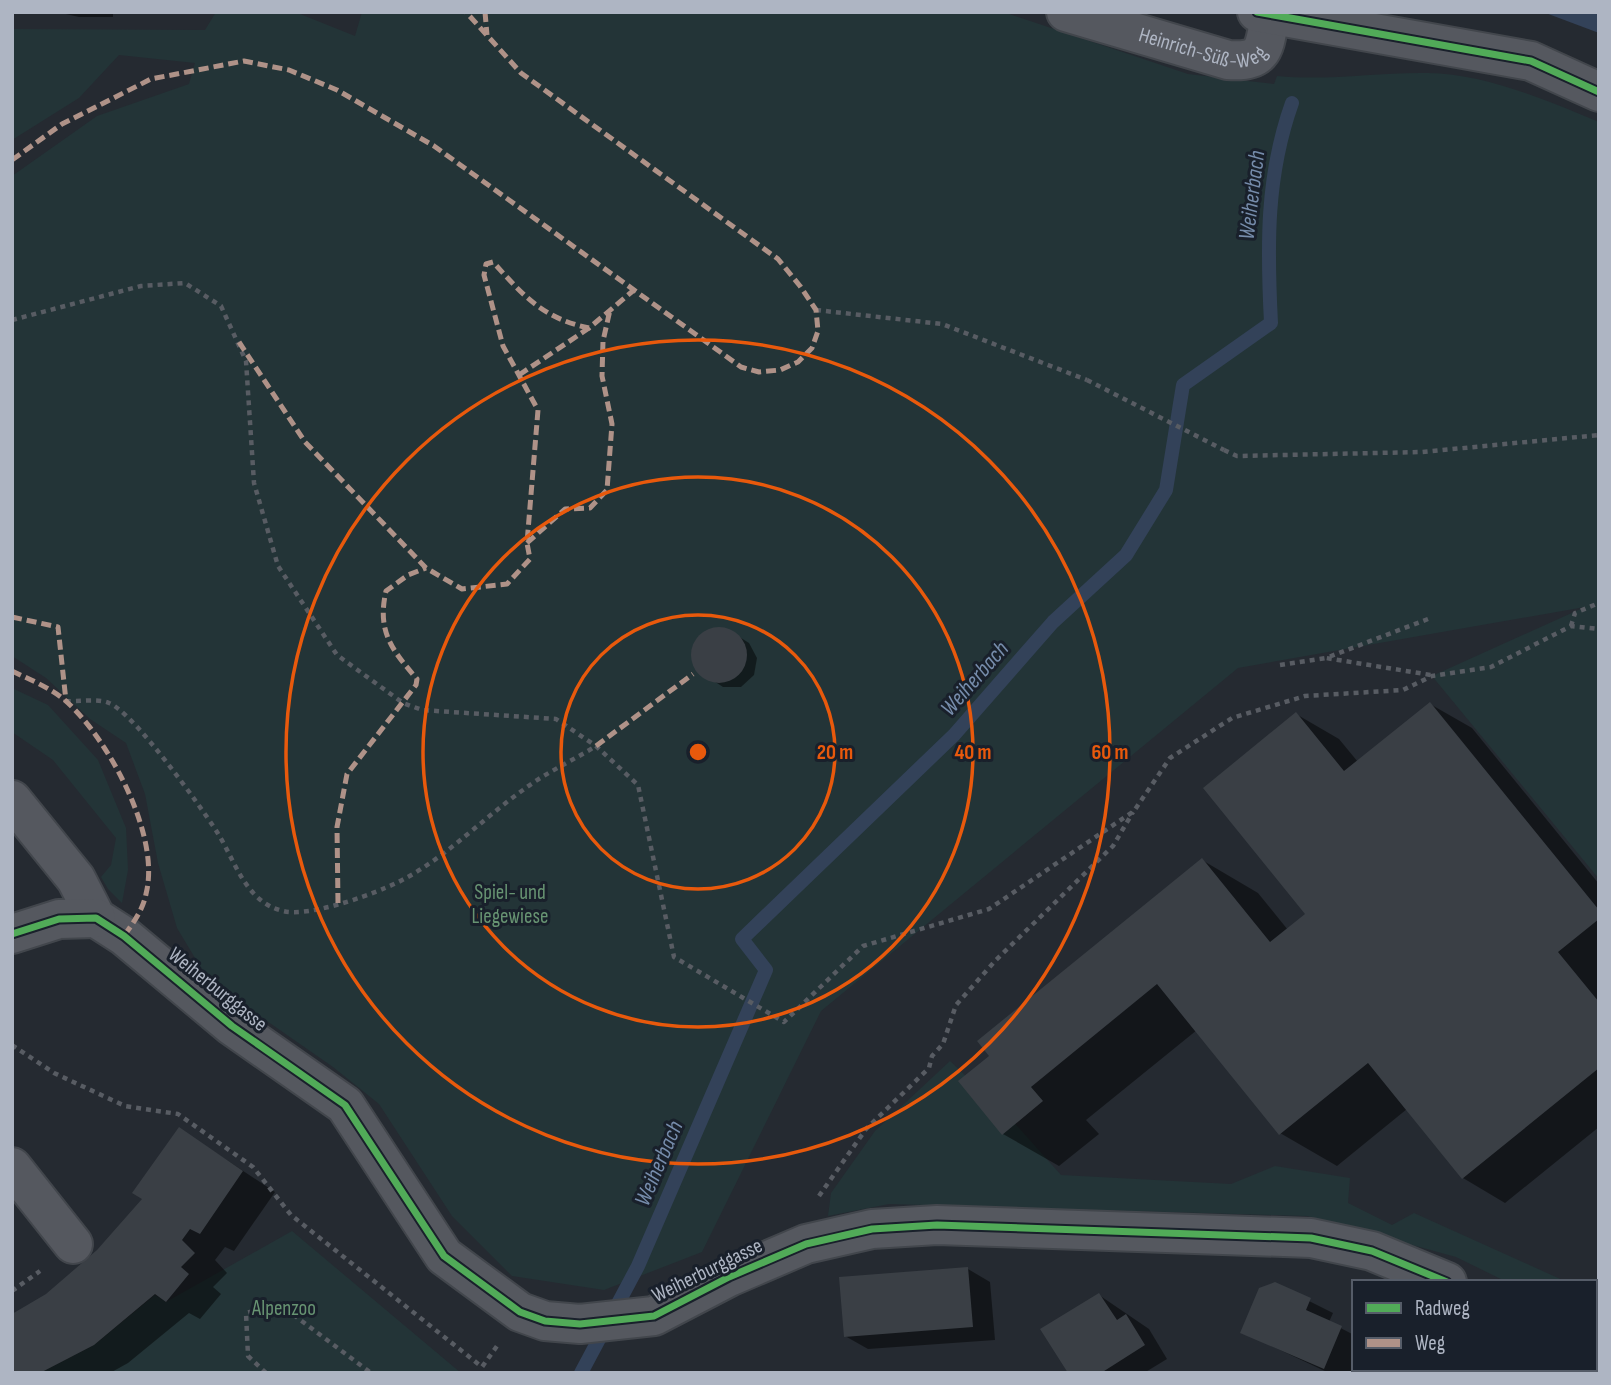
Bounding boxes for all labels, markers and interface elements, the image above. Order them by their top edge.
street label: Heinrich-Süß-Weg [1136,22,1273,74]
water label: Weiherbach [1233,149,1271,241]
water label: Weiherbach [935,635,1015,722]
centre of rings [686,740,710,764]
text: 20 m [817,740,853,765]
text: 40 m [955,740,991,765]
text: 60 m [1091,740,1129,765]
park label: Spiel- und Liegewiese [472,880,548,929]
street label: Weiherburggasse [163,942,272,1037]
water label: Weiherbach [628,1116,689,1210]
street label: Weiherburggasse [648,1233,767,1308]
legend [1352,1280,1597,1371]
park label: Alpenzoo [251,1296,316,1321]
text: Radweg [1415,1296,1470,1321]
text: Weg [1415,1331,1445,1356]

